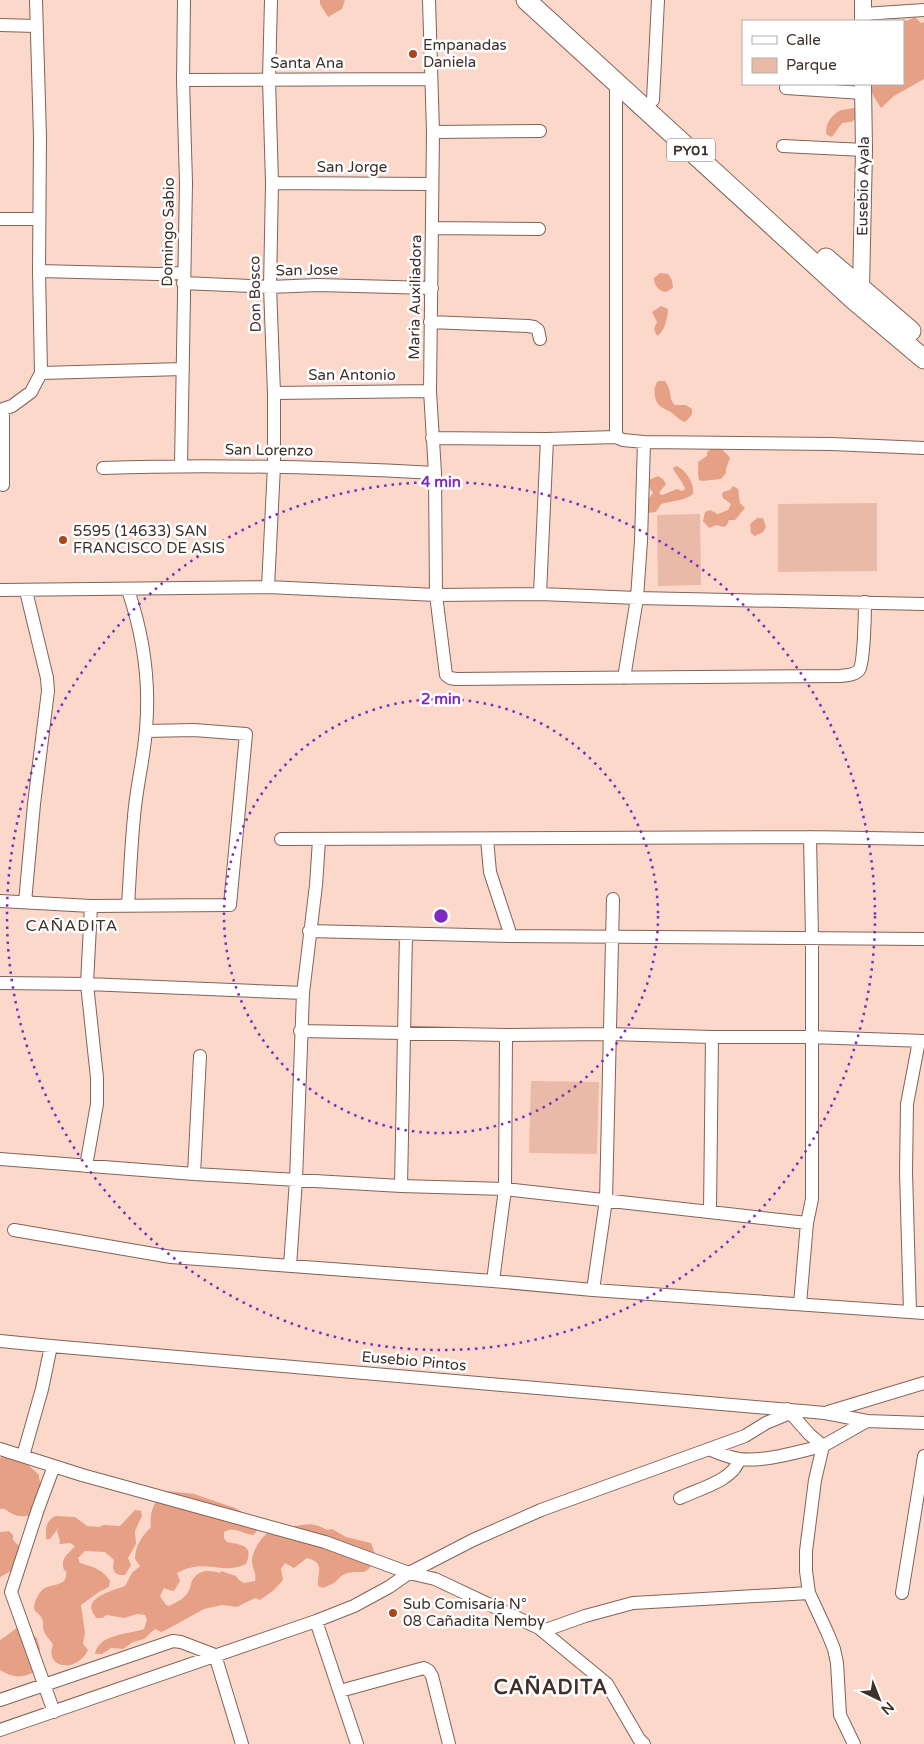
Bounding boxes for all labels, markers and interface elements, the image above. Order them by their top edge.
legend [742,20,904,85]
text: Calle [786,31,821,49]
place label: Empanadas Daniela [423,36,507,71]
marker: Empanadas Daniela [407,48,419,60]
street label: Santa Ana [270,54,344,72]
text: Parque [786,56,837,74]
street label: Eusebio Ayala [853,136,873,236]
road number: PY01 [667,138,715,162]
street label: San Jorge [317,158,387,176]
street label: Domingo Sabio [158,177,178,287]
street label: Maria Auxiliadora [405,234,425,360]
street label: Don Bosco [245,255,265,333]
street label: San Jose [276,260,338,280]
street label: San Antonio [308,366,396,384]
street label: San Lorenzo [225,440,313,460]
text: 4 min [421,473,461,491]
place label: 5595 (14633) SAN FRANCISCO DE ASIS [73,522,225,557]
marker: 5595 (14633) SAN FRANCISCO DE ASIS [57,534,69,546]
text: 2 min [421,690,461,708]
centre of rings [432,907,450,925]
district label: CAÑADITA [25,916,119,936]
street label: Eusebio Pintos [361,1347,467,1375]
place label: Sub Comisaría N° 08 Cañadita Ñemby [403,1595,545,1630]
marker: Sub Comisaría N° 08 Cañadita Ñemby [387,1607,399,1619]
north arrow [854,1674,904,1724]
district label: CAÑADITA [494,1675,608,1700]
text: N [878,1698,897,1718]

